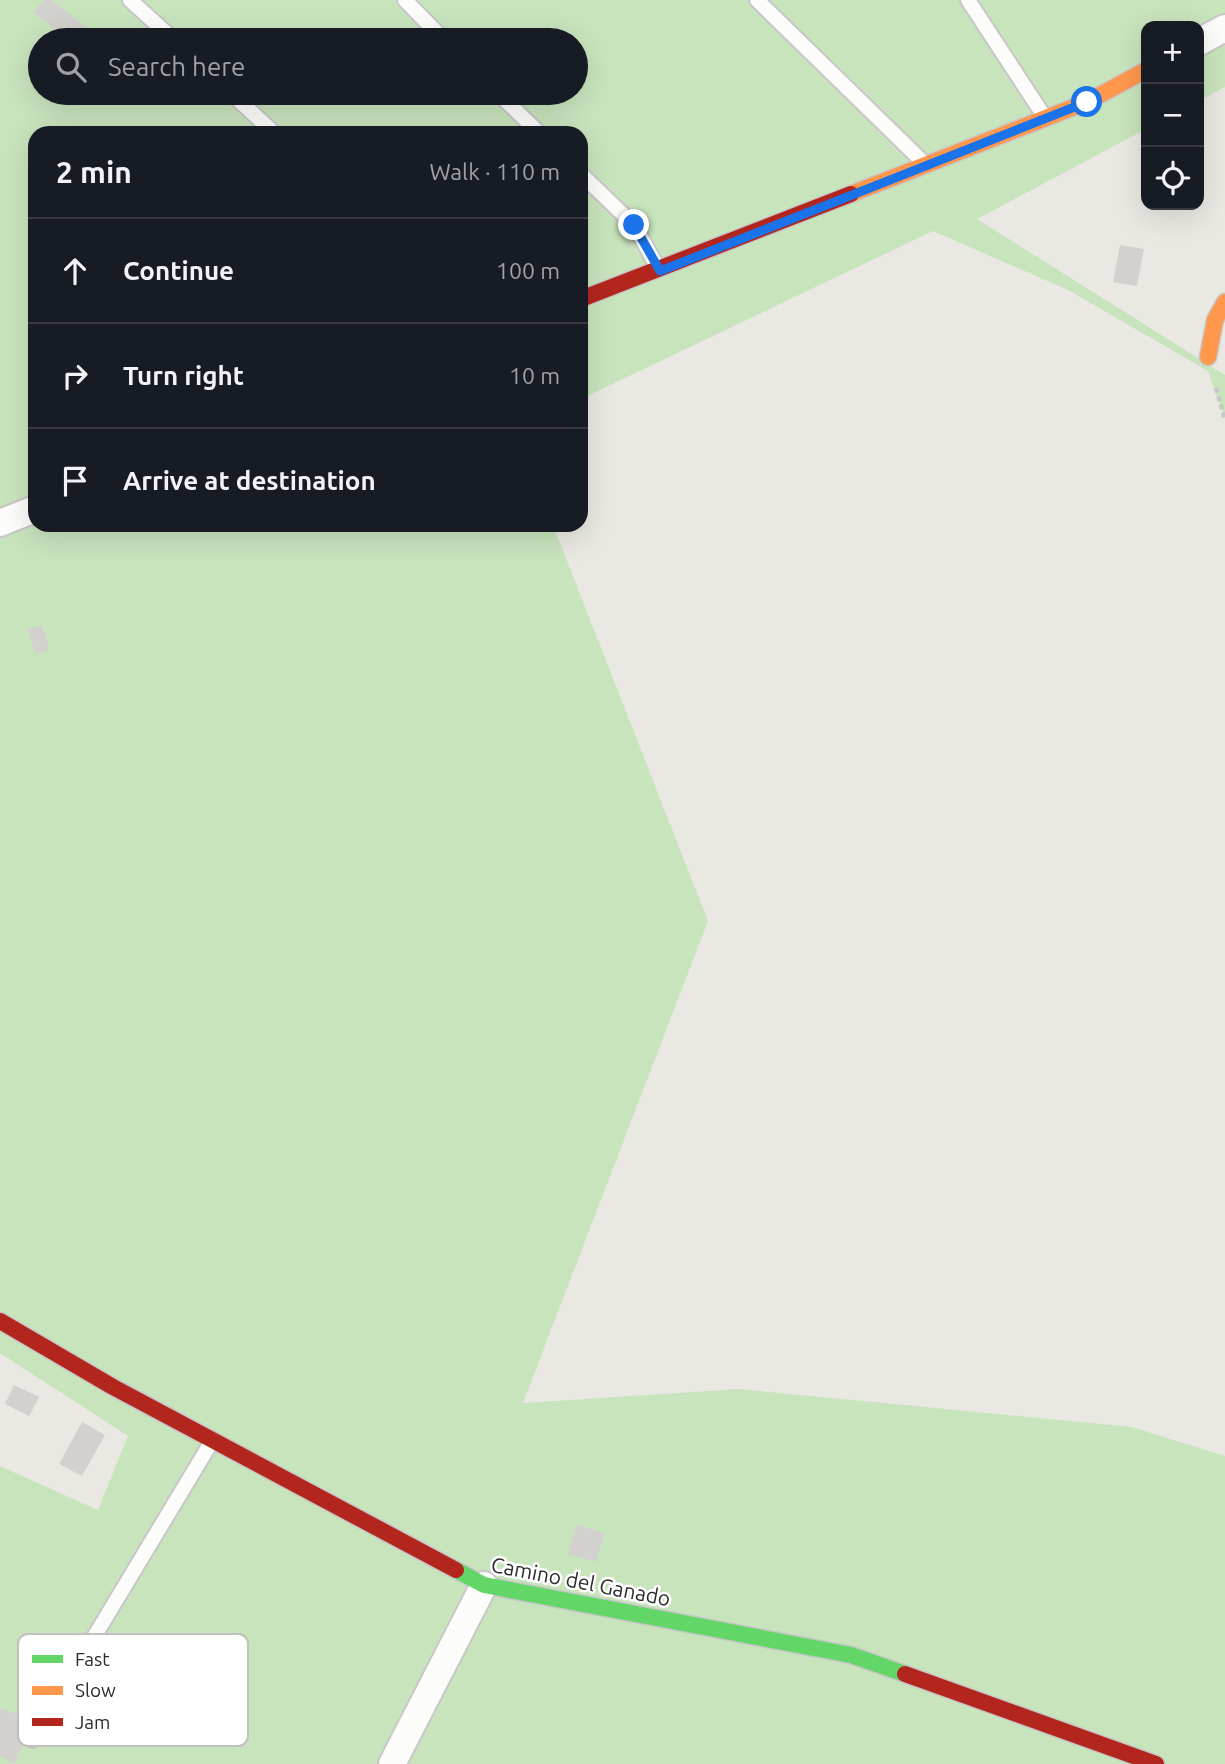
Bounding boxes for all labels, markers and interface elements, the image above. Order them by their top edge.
map controls [1141,21,1204,210]
button: + [1141,21,1204,84]
search box [28,28,588,105]
icon: search [52,48,90,86]
text: Search here [108,52,245,81]
button: − [1141,84,1204,147]
route start [1071,86,1102,117]
button: locate [1141,147,1204,210]
text: 2 min [56,155,132,189]
text: Walk · 110 m [429,159,560,184]
route end [618,209,649,240]
icon: ahead [56,252,94,290]
text: Continue [123,256,234,285]
text: 100 m [496,258,560,283]
icon: right [56,357,94,395]
text: Turn right [123,361,244,390]
text: 10 m [509,363,560,388]
icon: arrive [56,462,94,500]
text: Arrive at destination [123,466,376,495]
street label: Camino del Ganado [489,1552,673,1610]
legend [18,1634,248,1746]
text: Fast [75,1648,110,1670]
text: Slow [75,1679,116,1701]
text: Jam [75,1711,111,1733]

